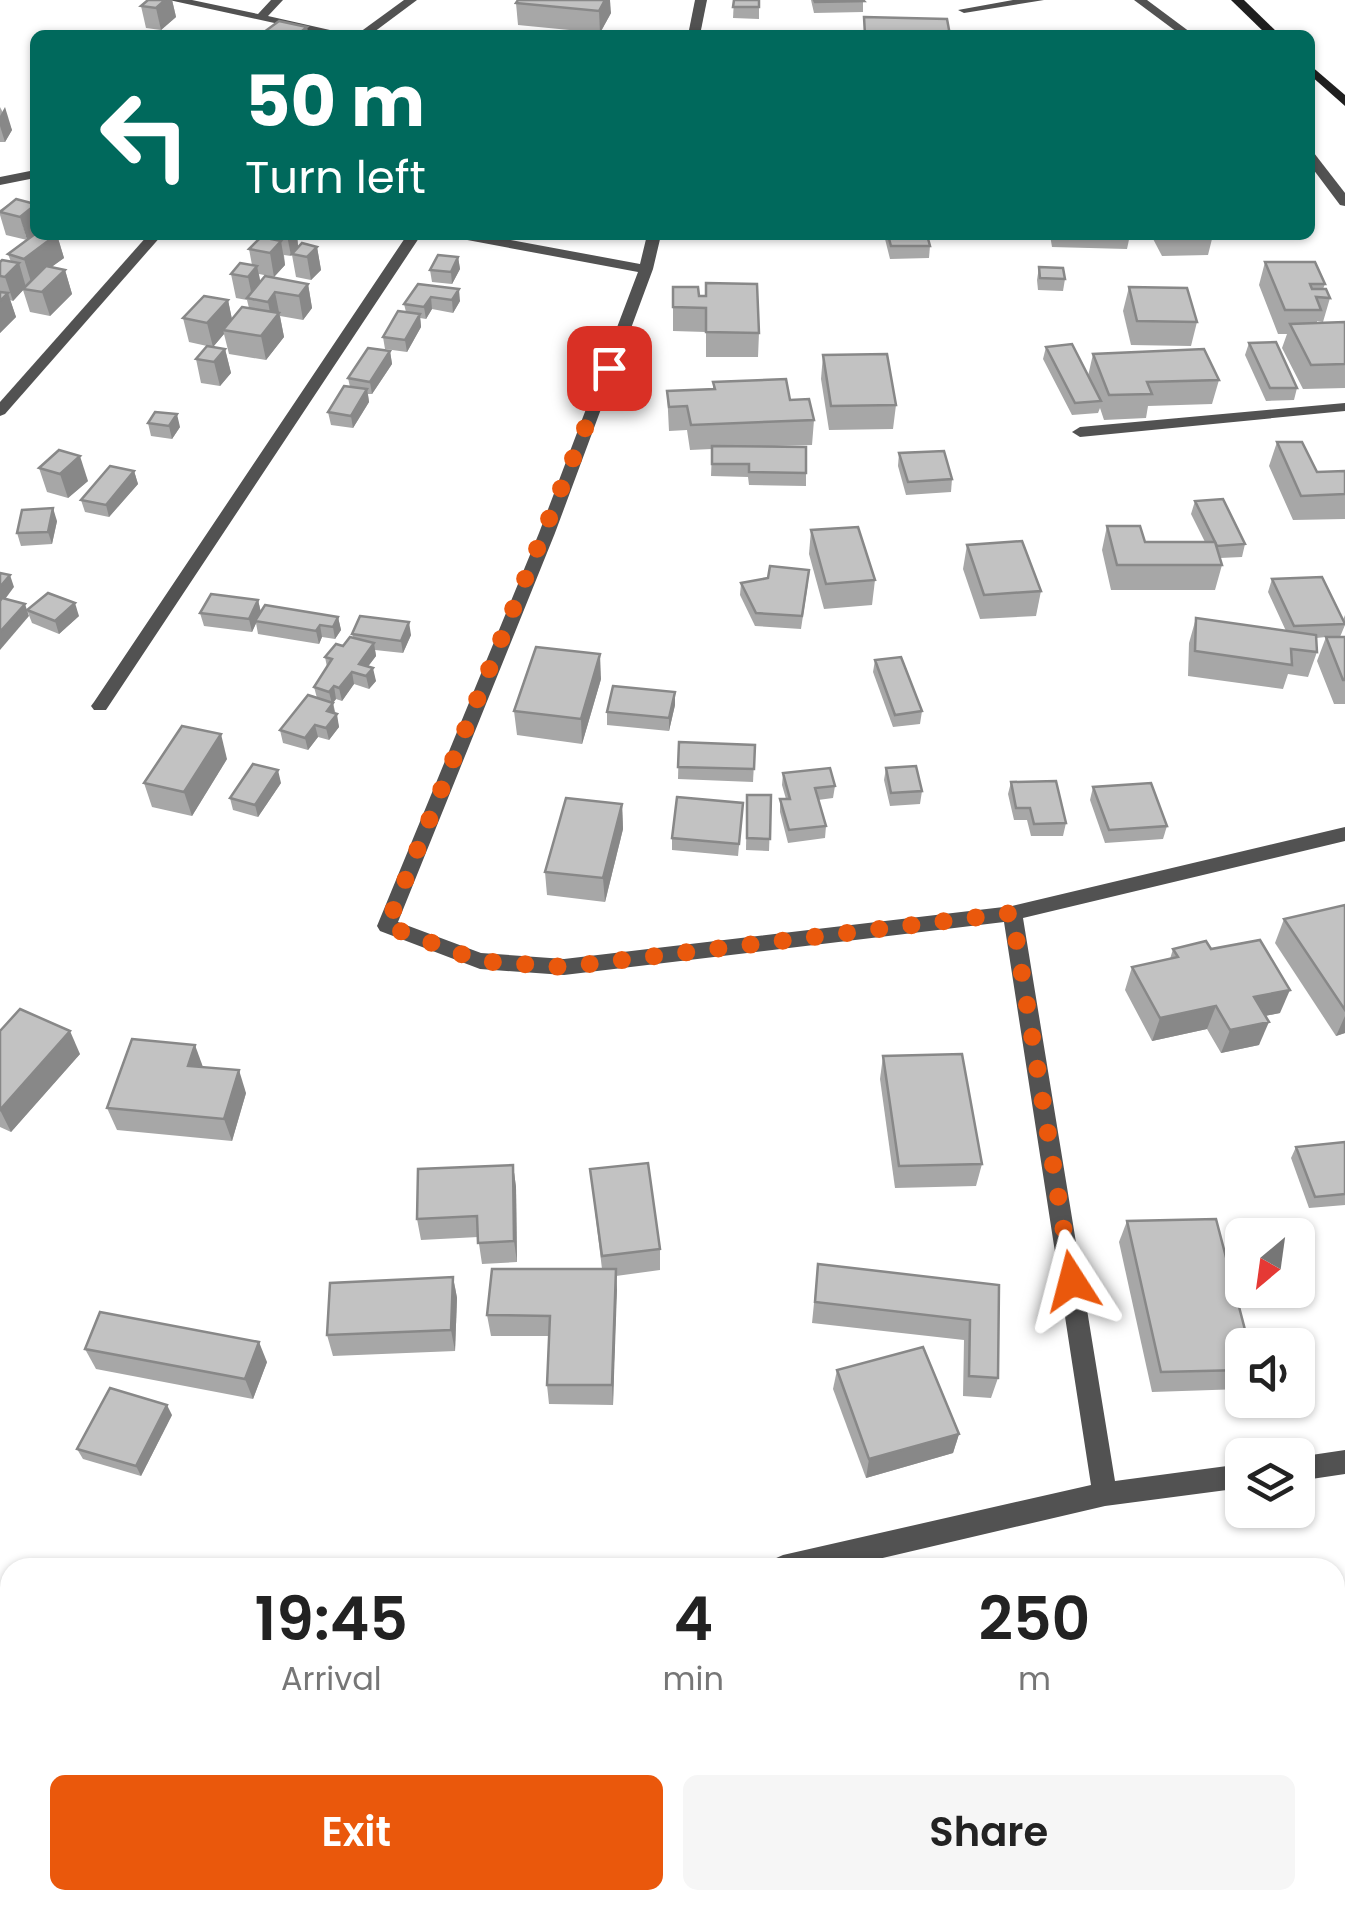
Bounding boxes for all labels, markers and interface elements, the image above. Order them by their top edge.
text: 50 m [245,52,425,151]
icon: left [80,70,210,200]
text: Turn left [245,146,426,209]
pin [567,326,652,411]
icon: arrive [582,341,637,396]
north arrow [1225,1218,1315,1308]
map controls [1225,1218,1315,1528]
position arrow [1020,1229,1124,1333]
button: sound [1225,1328,1315,1418]
button: layers [1225,1438,1315,1528]
text: 19:45 [255,1577,408,1661]
text: 4 [673,1577,713,1661]
text: 250 [979,1577,1090,1661]
text: Arrival [281,1656,382,1701]
text: min [663,1656,724,1701]
text: m [1018,1656,1051,1701]
button: Exit [50,1775,663,1890]
button: Share [683,1775,1295,1890]

